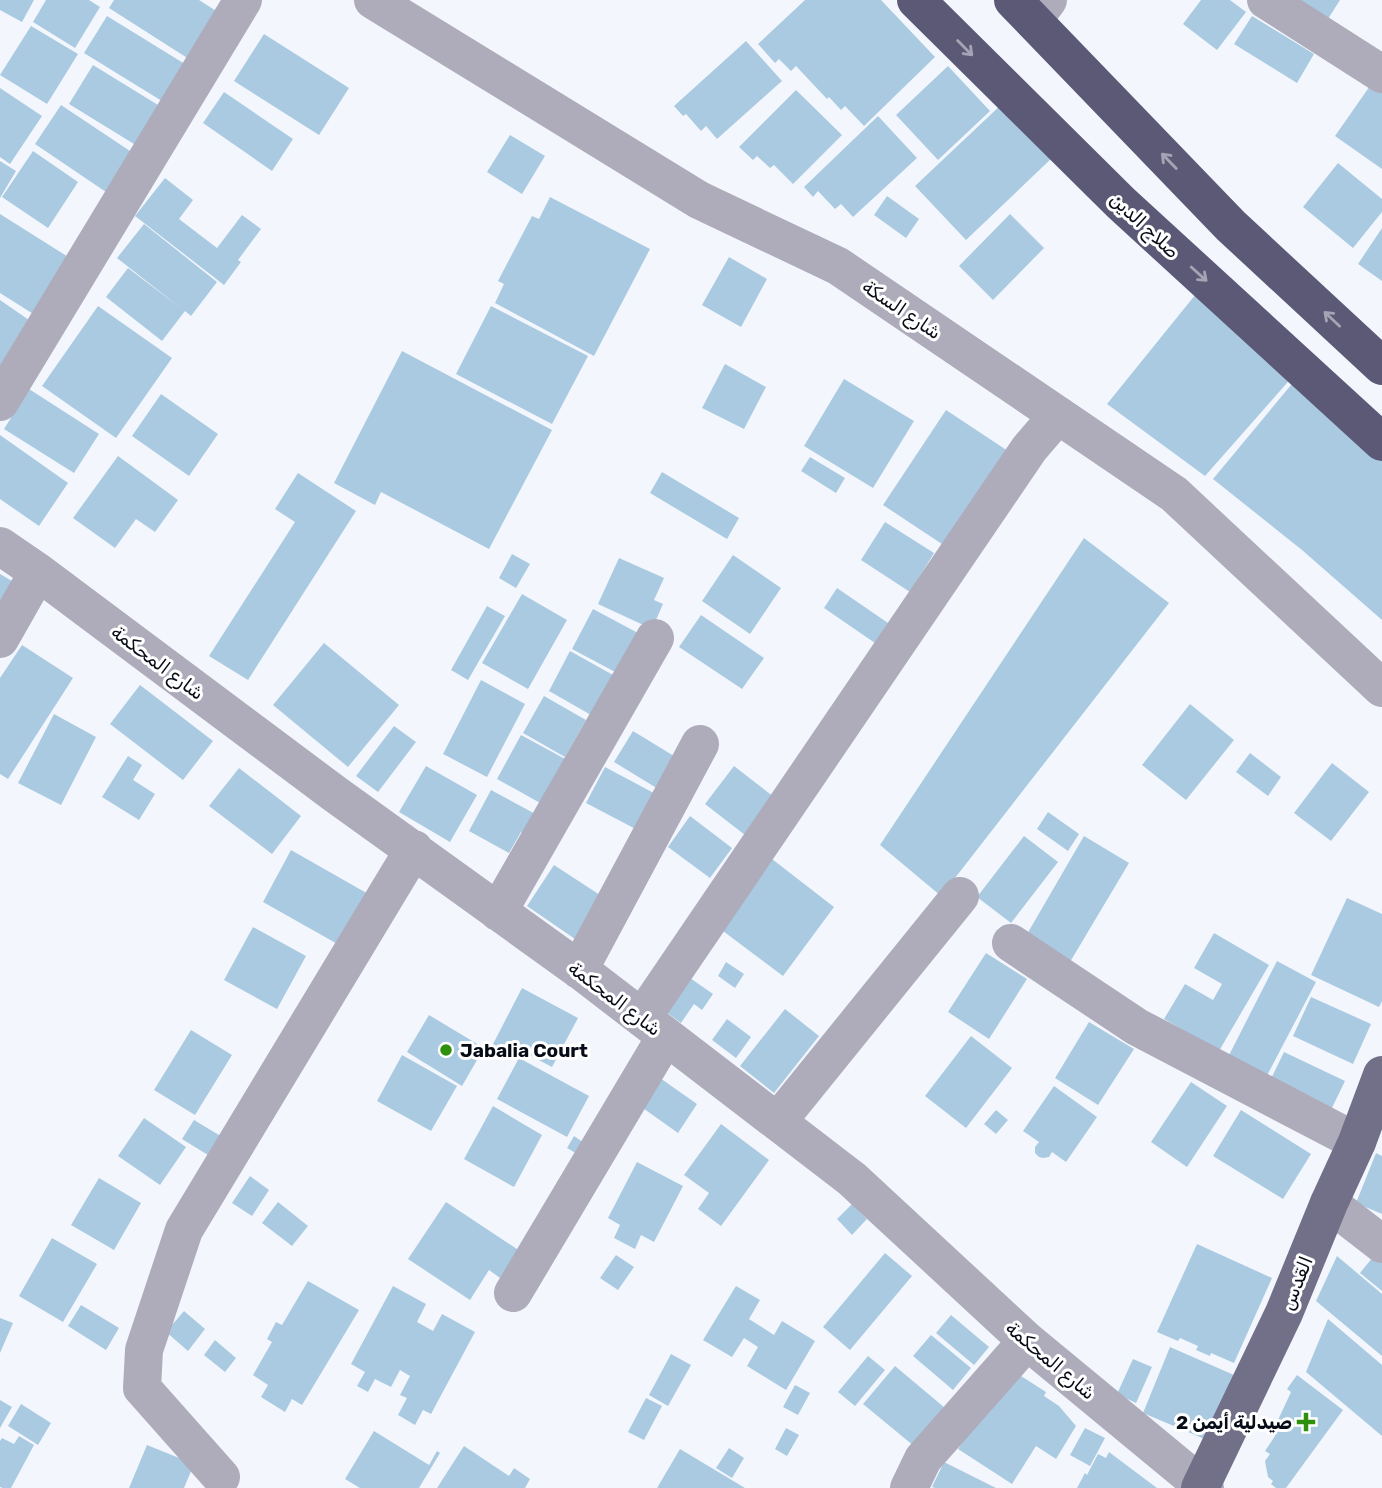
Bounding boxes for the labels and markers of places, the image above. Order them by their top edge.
place label: Jabalia Court [460,1039,588,1062]
marker: Jabalia Court [438,1042,454,1058]
place label: صيدلية أيمن 2 [1176,1411,1292,1434]
marker: صيدلية أيمن 2 [1298,1414,1314,1430]

